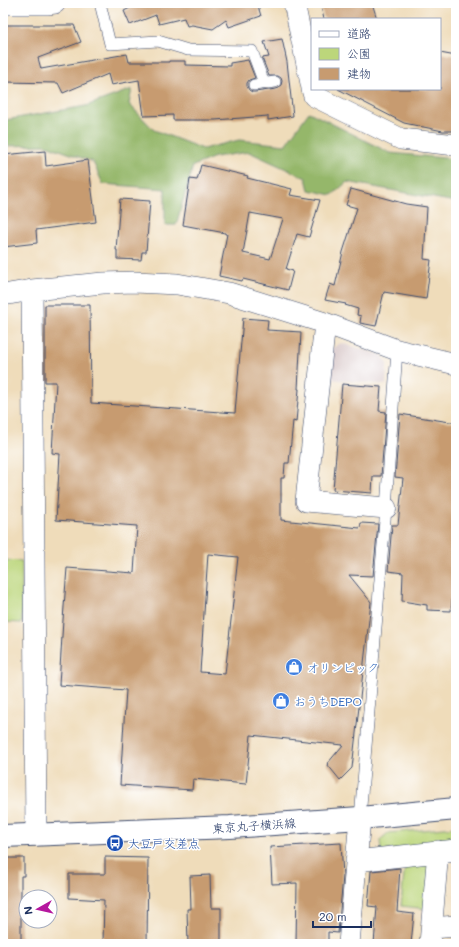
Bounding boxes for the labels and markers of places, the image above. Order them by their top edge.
shop icon: オリンピック [284,657,304,677]
place label: オリンピック [307,659,379,675]
shop icon: おうちDEPO [271,691,291,711]
place label: おうちDEPO [294,693,362,709]
bus stop icon: 大豆戸交差点 [105,833,125,853]
place label: 大豆戸交差点 [128,835,200,851]

